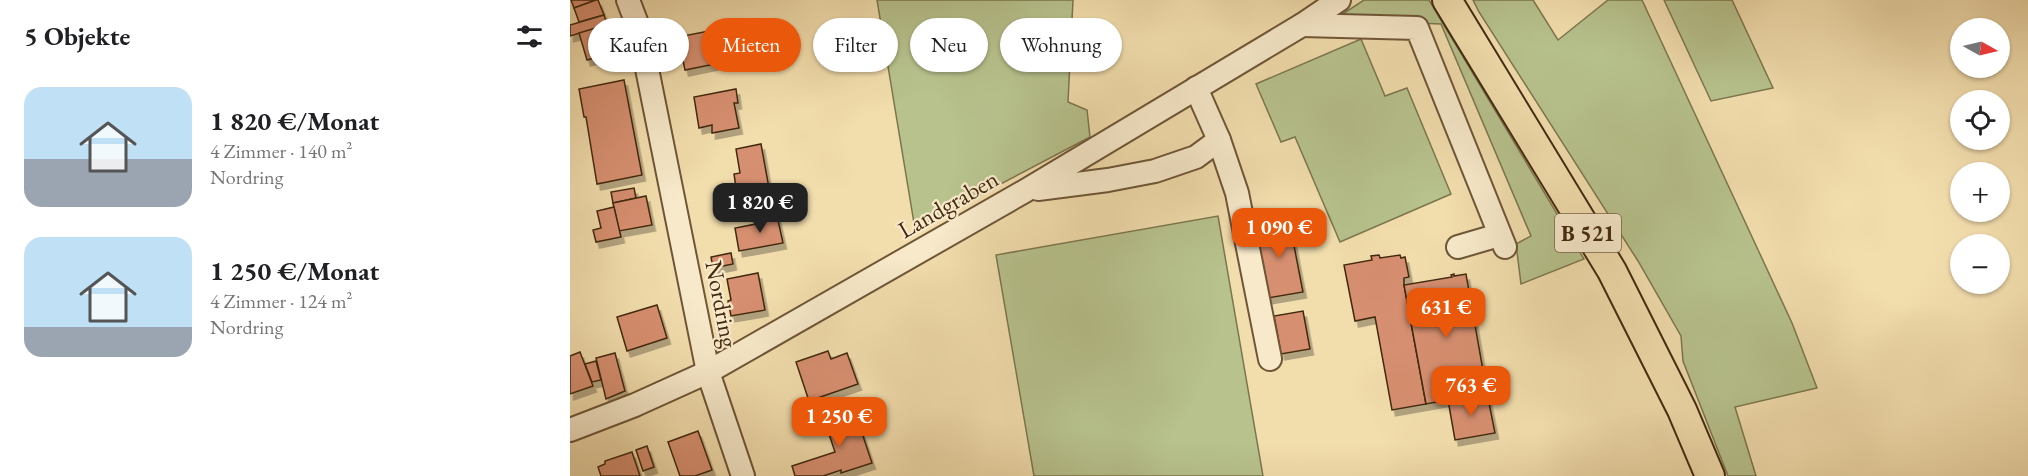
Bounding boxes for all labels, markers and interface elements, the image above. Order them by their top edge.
chip: Kaufen [588,18,689,72]
chip: Mieten [701,18,801,72]
chip: Filter [813,18,898,72]
chip: Neu [910,18,988,72]
chip: Wohnung [1000,18,1122,72]
north arrow [1950,18,2010,78]
map controls [1950,18,2010,294]
text: 5 Objekte [24,19,130,53]
icon: filters [513,20,546,53]
button: locate [1950,90,2010,150]
text: 1 820 €/Monat [210,104,379,138]
icon: home [72,111,144,183]
text: 4 Zimmer · 140 m² [210,138,353,164]
button: + [1950,162,2010,222]
street label: Landgraben [892,163,1004,245]
text: Nordring [210,164,283,190]
pin: 1 820 € [705,183,815,234]
text: 1 820 € [727,189,793,215]
pin: 1 090 € [1224,208,1334,259]
text: 1 090 € [1246,214,1312,240]
road number: B 521 [1555,214,1621,252]
button: − [1950,234,2010,294]
text: 1 250 €/Monat [210,254,379,288]
street label: Nordring [698,258,746,351]
icon: home [72,261,144,333]
text: 4 Zimmer · 124 m² [210,288,353,314]
pin: 631 € [1404,288,1488,339]
text: 631 € [1420,294,1472,320]
text: Nordring [210,314,283,340]
pin: 763 € [1429,366,1513,417]
text: 763 € [1445,372,1497,398]
pin: 1 250 € [784,397,894,448]
text: 1 250 € [806,403,872,429]

